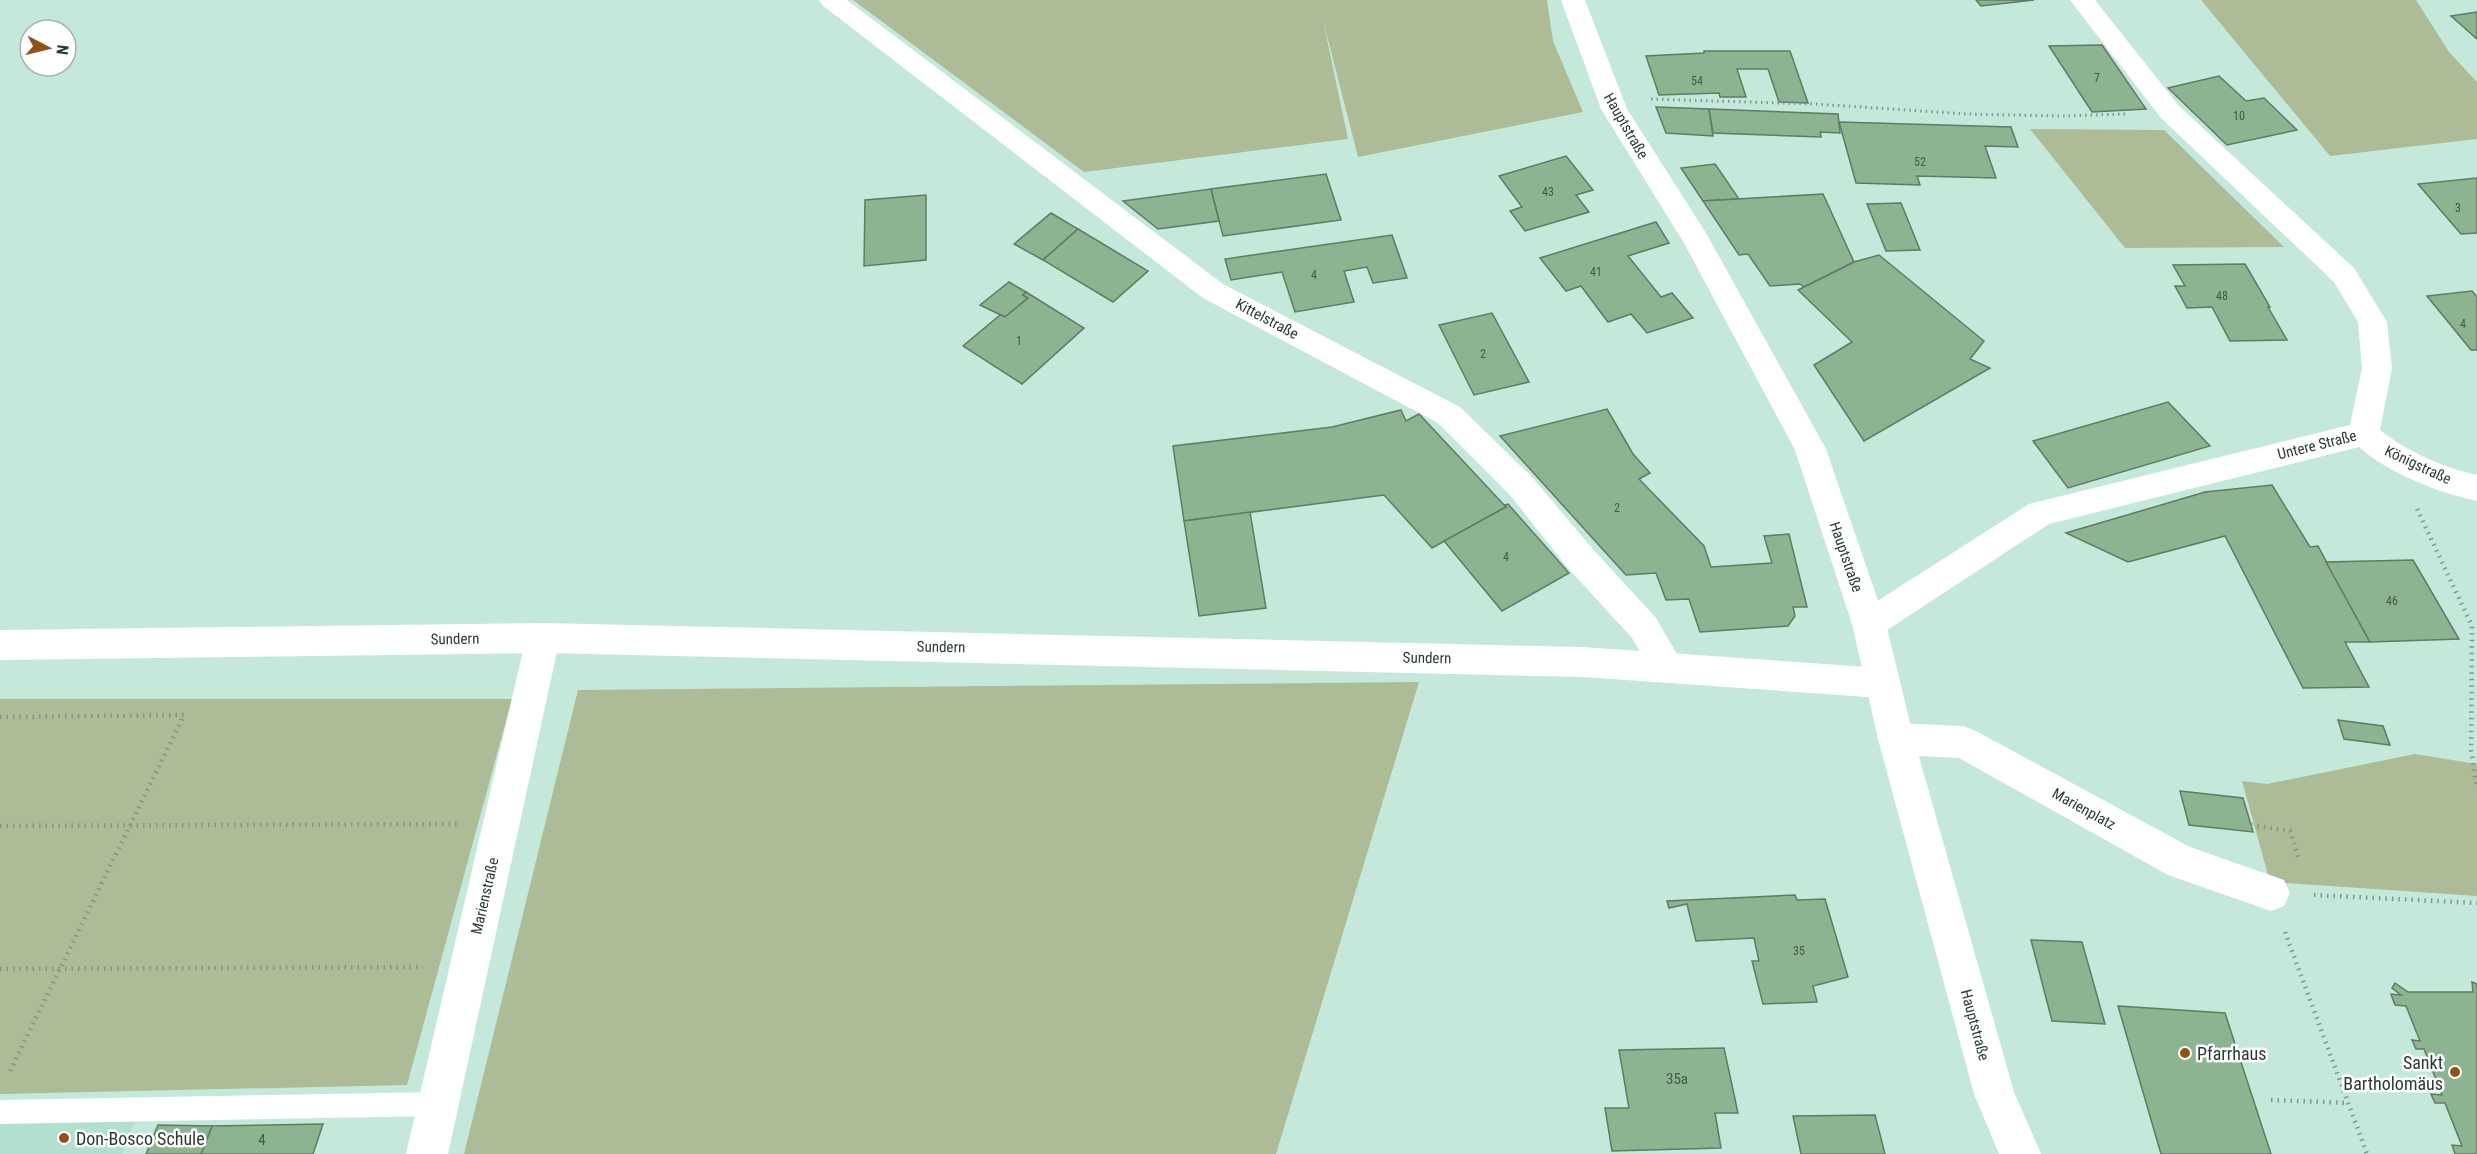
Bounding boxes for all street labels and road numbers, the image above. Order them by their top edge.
street label: Hauptstraße [1600,90,1652,162]
street label: Kittelstraße [1232,295,1302,343]
street label: Untere Straße [2276,427,2358,463]
street label: Königstraße [2382,442,2454,488]
street label: Hauptstraße [1826,519,1866,595]
street label: Sundern [431,630,479,648]
street label: Sundern [917,638,965,656]
street label: Sundern [1403,649,1451,667]
street label: Marienplatz [2049,784,2119,834]
street label: Marienstraße [467,856,503,936]
street label: Hauptstraße [1957,987,1993,1063]

